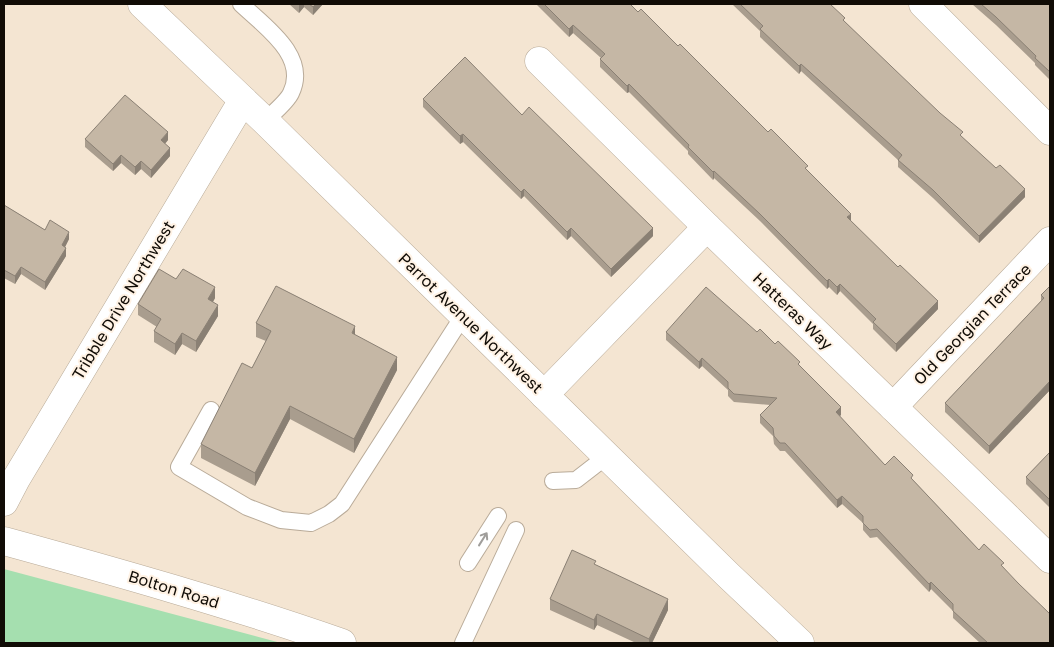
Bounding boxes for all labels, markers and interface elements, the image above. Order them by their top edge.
street label: Tribble Drive Northwest [68,217,178,383]
street label: Parrot Avenue Northwest [394,249,548,397]
street label: Old Georgian Terrace [909,259,1035,389]
street label: Hatteras Way [749,268,837,354]
one-way arrow [479,533,489,547]
street label: Bolton Road [126,566,222,612]

